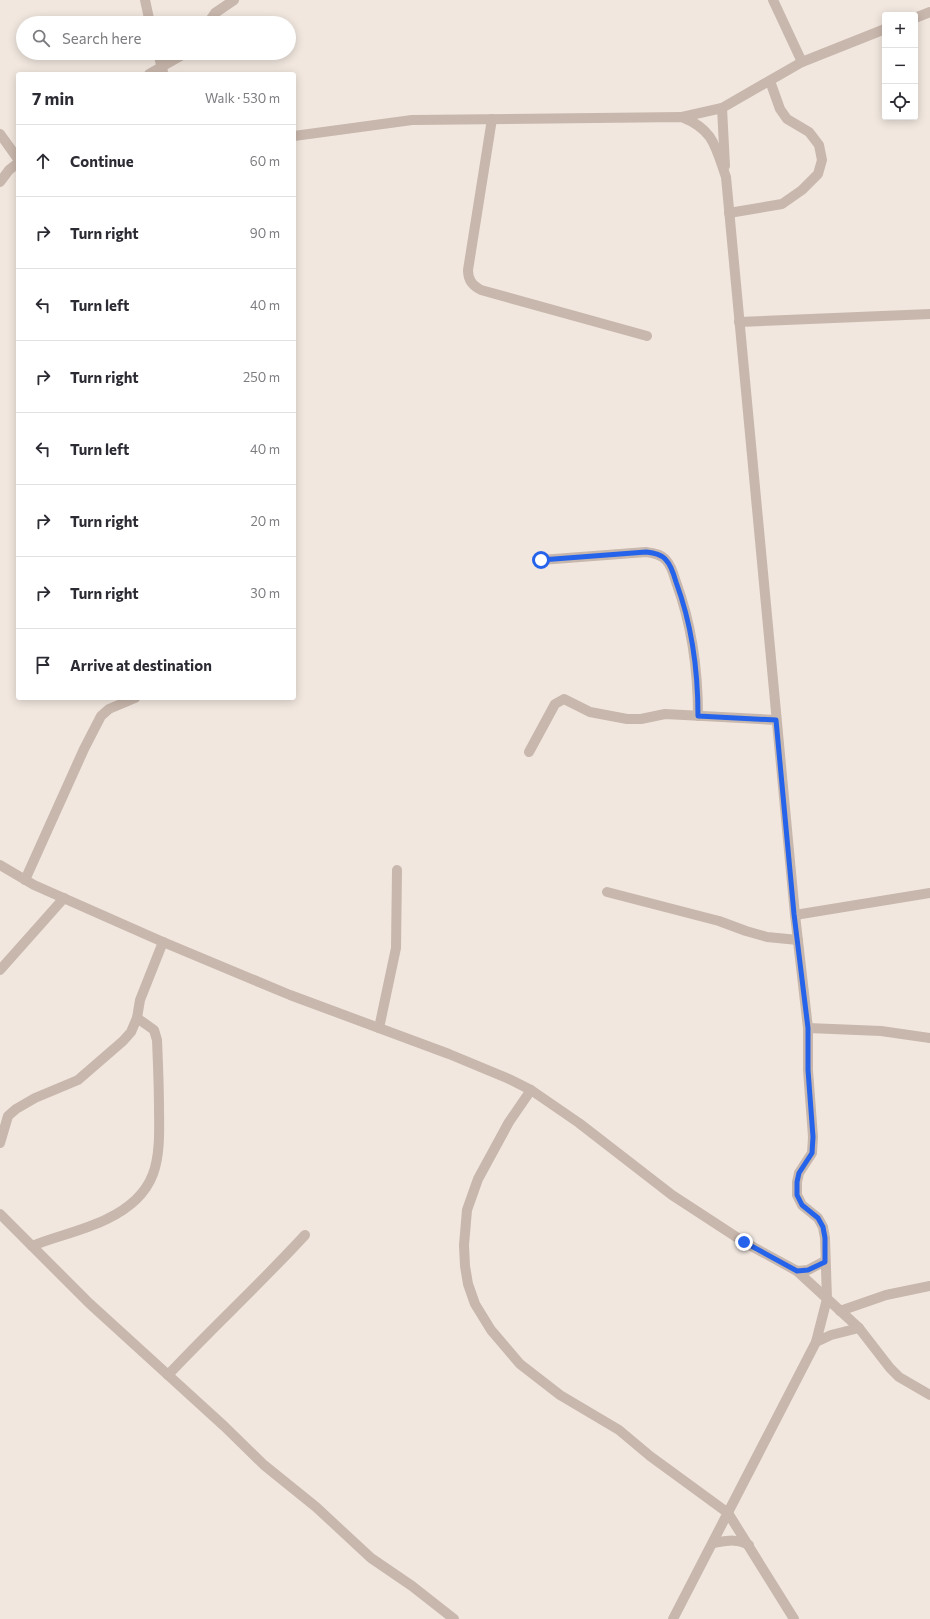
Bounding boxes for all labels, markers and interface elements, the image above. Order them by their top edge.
map controls [882,12,918,120]
button: + [882,12,918,48]
search box [16,16,296,60]
icon: search [30,27,52,49]
text: Search here [62,29,141,47]
button: − [882,48,918,84]
button: locate [882,84,918,120]
text: 7 min [32,88,74,109]
text: Walk · 530 m [205,90,280,106]
icon: ahead [32,150,54,172]
text: Continue [70,152,134,170]
text: 60 m [250,153,280,169]
icon: right [32,222,54,244]
text: Turn right [70,224,139,242]
text: 90 m [250,225,280,241]
icon: left [32,294,54,316]
text: Turn left [70,296,129,314]
text: 40 m [250,297,280,313]
icon: right [32,366,54,388]
text: Turn right [70,368,139,386]
text: 250 m [243,369,280,385]
icon: left [32,438,54,460]
text: Turn left [70,440,129,458]
text: 40 m [250,441,280,457]
icon: right [32,510,54,532]
text: Turn right [70,512,139,530]
text: 20 m [251,513,280,529]
route start [532,551,550,569]
icon: right [32,582,54,604]
text: Turn right [70,584,139,602]
text: 30 m [250,585,280,601]
icon: arrive [32,654,54,676]
text: Arrive at destination [70,656,212,674]
route end [735,1233,753,1251]

